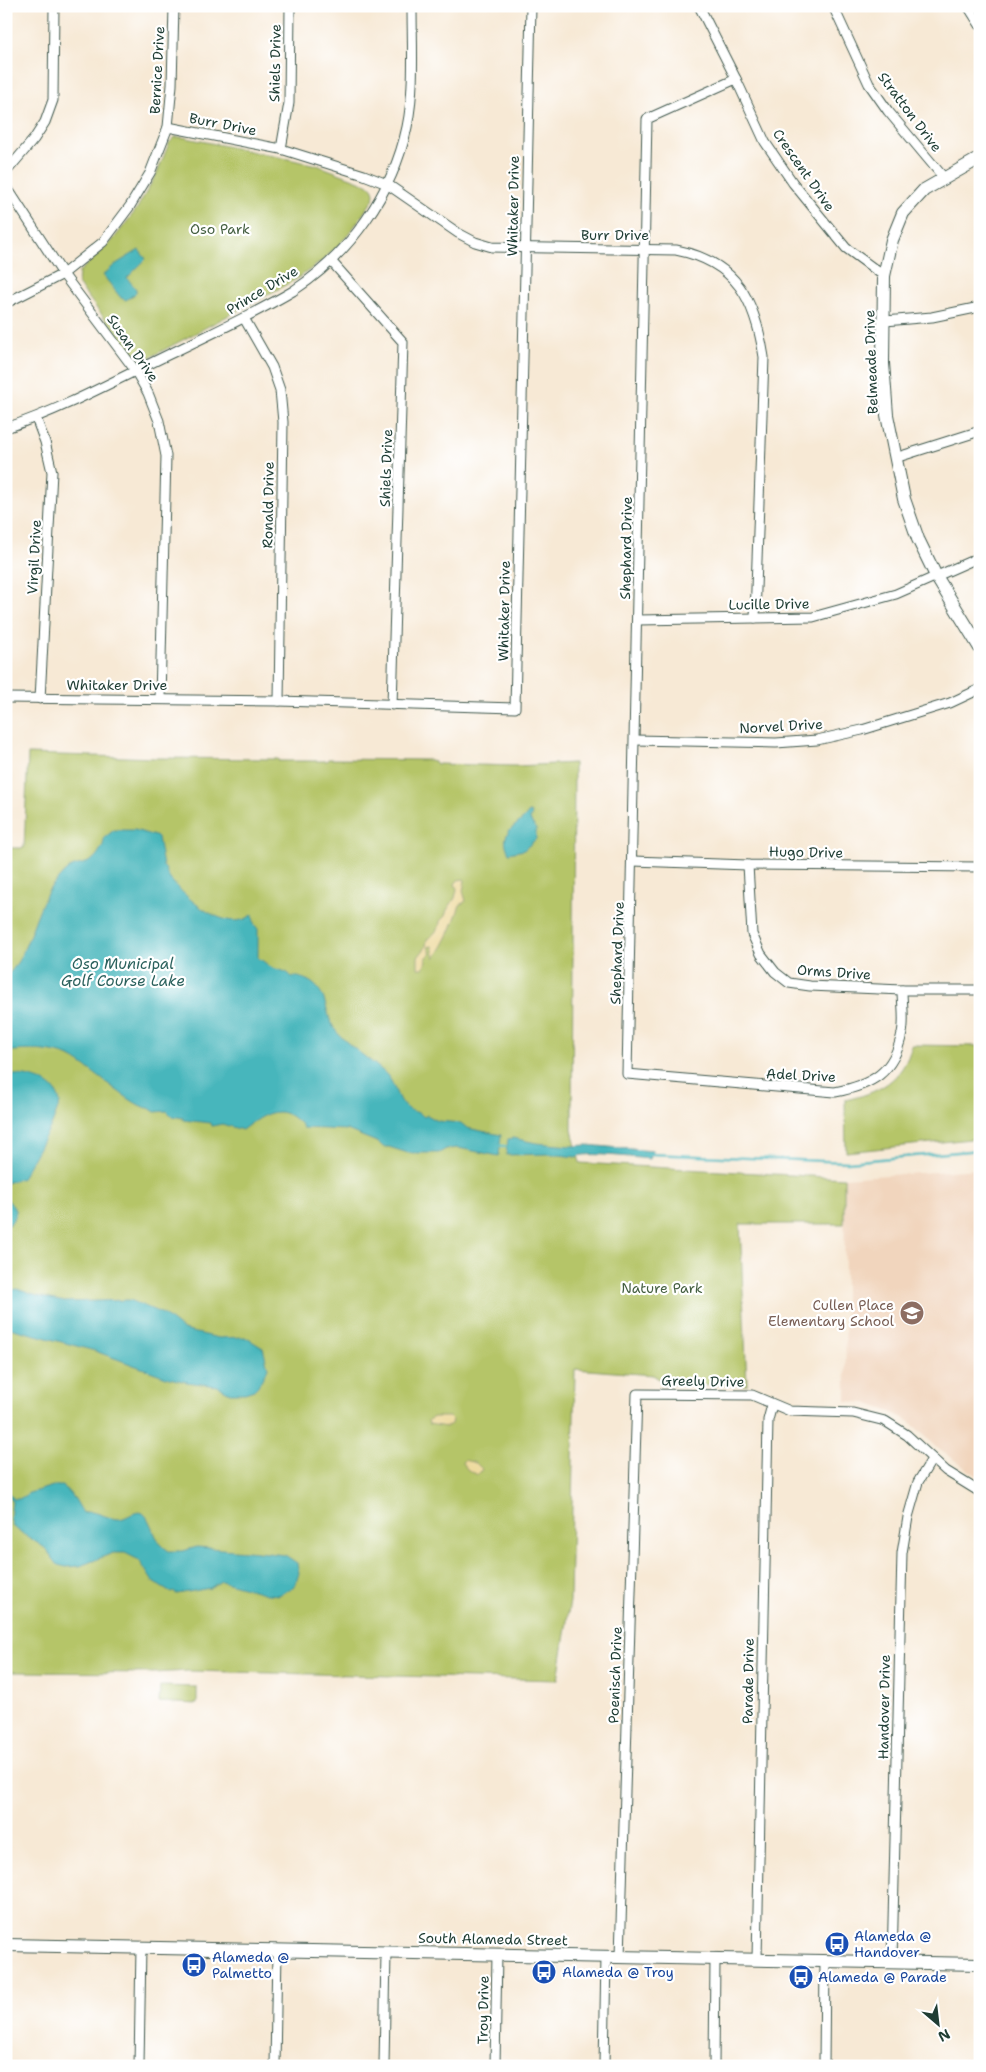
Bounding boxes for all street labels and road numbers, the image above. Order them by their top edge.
street label: Shiels Drive [265,24,285,102]
street label: Bernice Drive [146,26,168,114]
street label: Stratton Drive [874,68,946,156]
street label: Burr Drive [188,109,258,139]
street label: Crescent Drive [769,125,839,215]
street label: Whitaker Drive [503,155,523,257]
street label: Burr Drive [581,226,649,244]
street label: Prince Drive [223,262,301,318]
street label: Belmeade Drive [860,309,882,414]
street label: Susan Drive [103,311,163,385]
street label: Shiels Drive [376,429,396,507]
street label: Ronald Drive [258,461,278,549]
street label: Shephard Drive [616,496,636,600]
street label: Virgil Drive [23,519,45,595]
street label: Whitaker Drive [494,560,514,662]
street label: Lucille Drive [728,594,810,614]
street label: Whitaker Drive [67,676,168,694]
street label: Norvel Drive [739,715,823,737]
street label: Hugo Drive [769,842,843,862]
street label: Shephard Drive [606,901,628,1005]
street label: Orms Drive [796,960,872,984]
street label: Adel Drive [766,1064,837,1086]
street label: Greely Drive [661,1371,745,1391]
street label: Poenisch Drive [604,1626,626,1724]
street label: Parade Drive [738,1638,758,1724]
street label: Handover Drive [874,1654,894,1760]
street label: South Alameda Street [418,1929,568,1949]
street label: Troy Drive [473,1975,493,2045]

